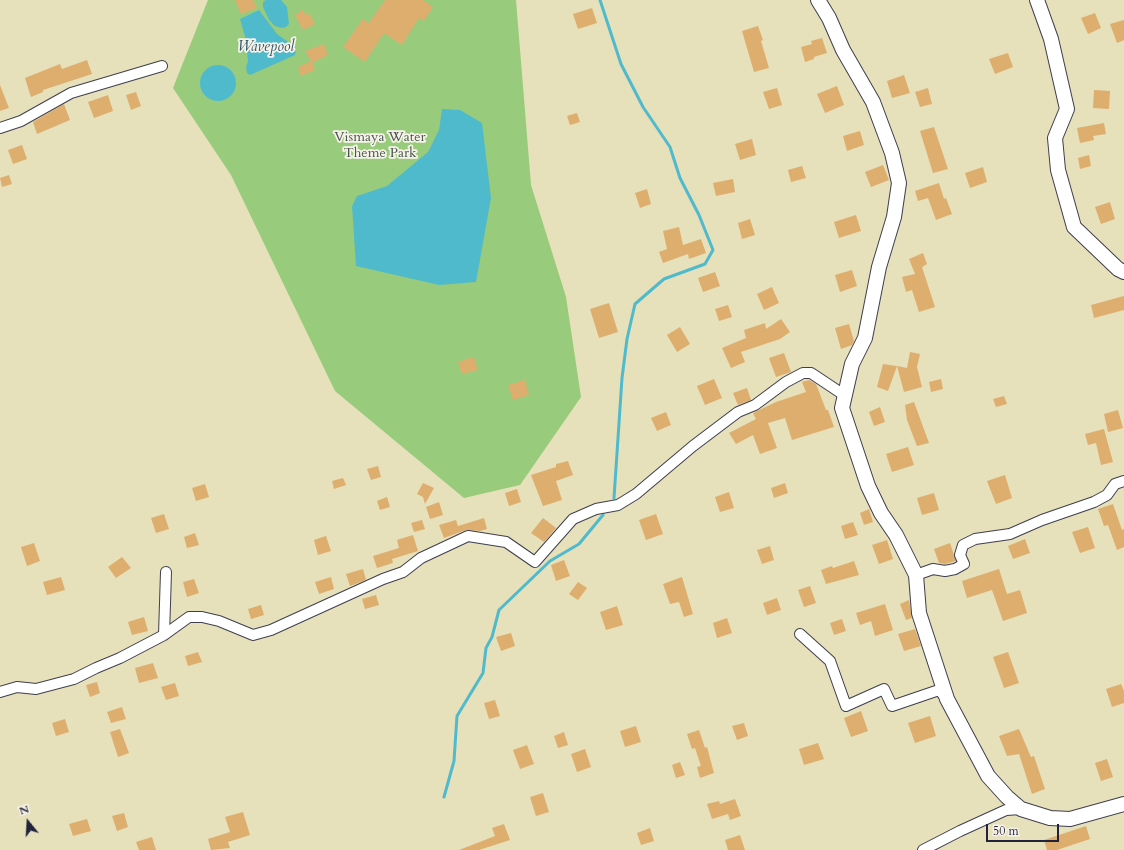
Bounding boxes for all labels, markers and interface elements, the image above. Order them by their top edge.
water label: Wavepool [238,39,294,57]
park label: Vismaya Water Theme Park [334,130,426,162]
north arrow [8,802,48,842]
text: N [17,802,31,819]
scale bar [988,816,1061,842]
text: 50 m [993,823,1019,839]

